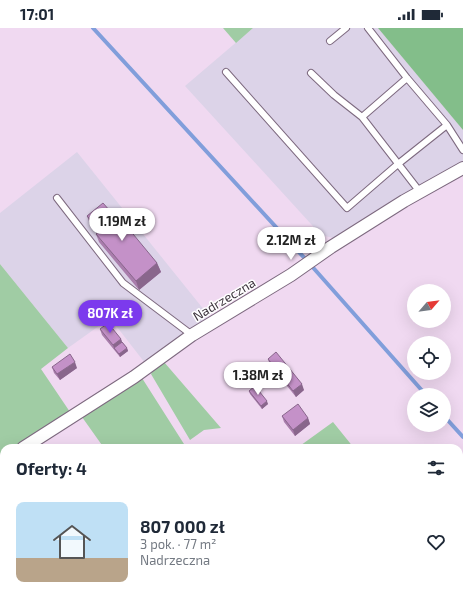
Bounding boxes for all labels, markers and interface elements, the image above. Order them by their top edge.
text: 17:01 [20,5,54,23]
pin: 1.19M zł [81,208,163,242]
text: 1.19M zł [98,213,146,229]
pin: 2.12M zł [250,227,332,261]
text: 2.12M zł [266,232,316,248]
street label: Nadrzeczna [190,274,258,324]
north arrow [407,284,451,328]
map controls [407,284,451,432]
pin: 807K zł [73,300,147,334]
text: 807K zł [87,305,133,321]
button: locate [407,336,451,380]
pin: 1.38M zł [217,362,299,396]
text: 1.38M zł [233,367,283,383]
button: layers [407,388,451,432]
icon: filters [425,457,447,479]
text: Oferty: 4 [16,458,87,478]
text: 807 000 zł [140,516,225,536]
icon: home [48,518,96,566]
icon: heart [425,531,447,553]
text: 3 pok. · 77 m² [140,536,217,552]
text: Nadrzeczna [140,552,210,568]

